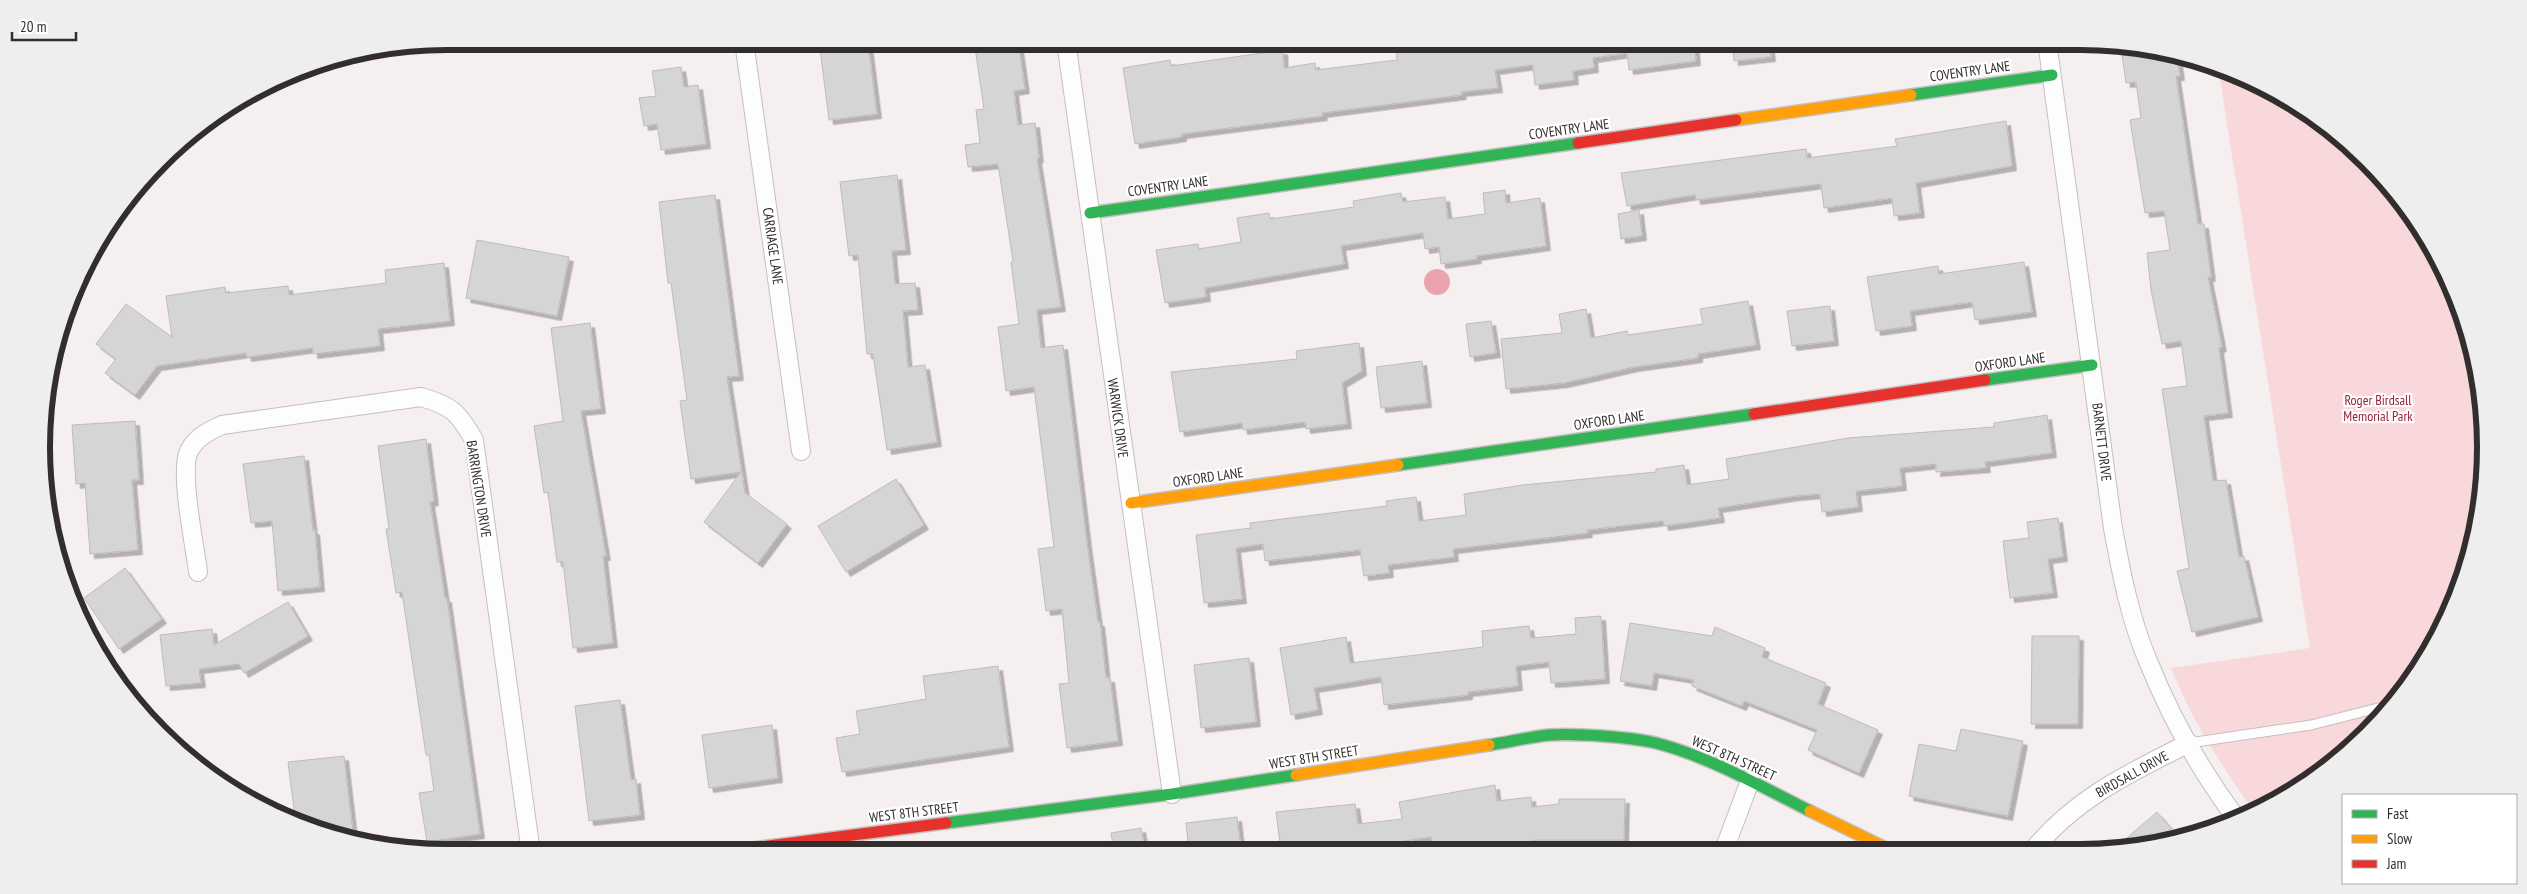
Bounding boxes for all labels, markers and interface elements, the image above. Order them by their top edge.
scale bar [12,10,76,42]
text: 20 m [20,17,46,36]
street label: COVENTRY LANE [1929,56,2011,86]
street label: COVENTRY LANE [1528,114,1610,144]
street label: COVENTRY LANE [1127,171,1209,201]
street label: CARRIAGE LANE [759,206,787,286]
street label: OXFORD LANE [1974,348,2046,376]
street label: WARWICK DRIVE [1103,377,1133,459]
park label: Roger Birdsall Memorial Park [2343,391,2413,425]
street label: BARNETT DRIVE [2088,402,2116,482]
street label: OXFORD LANE [1573,406,1645,434]
street label: BARRINGTON DRIVE [462,439,496,539]
street label: OXFORD LANE [1172,463,1244,491]
street label: WEST 8TH STREET [1689,731,1780,785]
street label: WEST 8TH STREET [1268,741,1361,773]
street label: BIRDSALL DRIVE [2092,747,2172,801]
legend [2342,794,2517,884]
street label: WEST 8TH STREET [868,797,961,826]
text: Fast [2387,804,2408,823]
text: Slow [2387,829,2412,848]
text: Jam [2386,854,2406,873]

